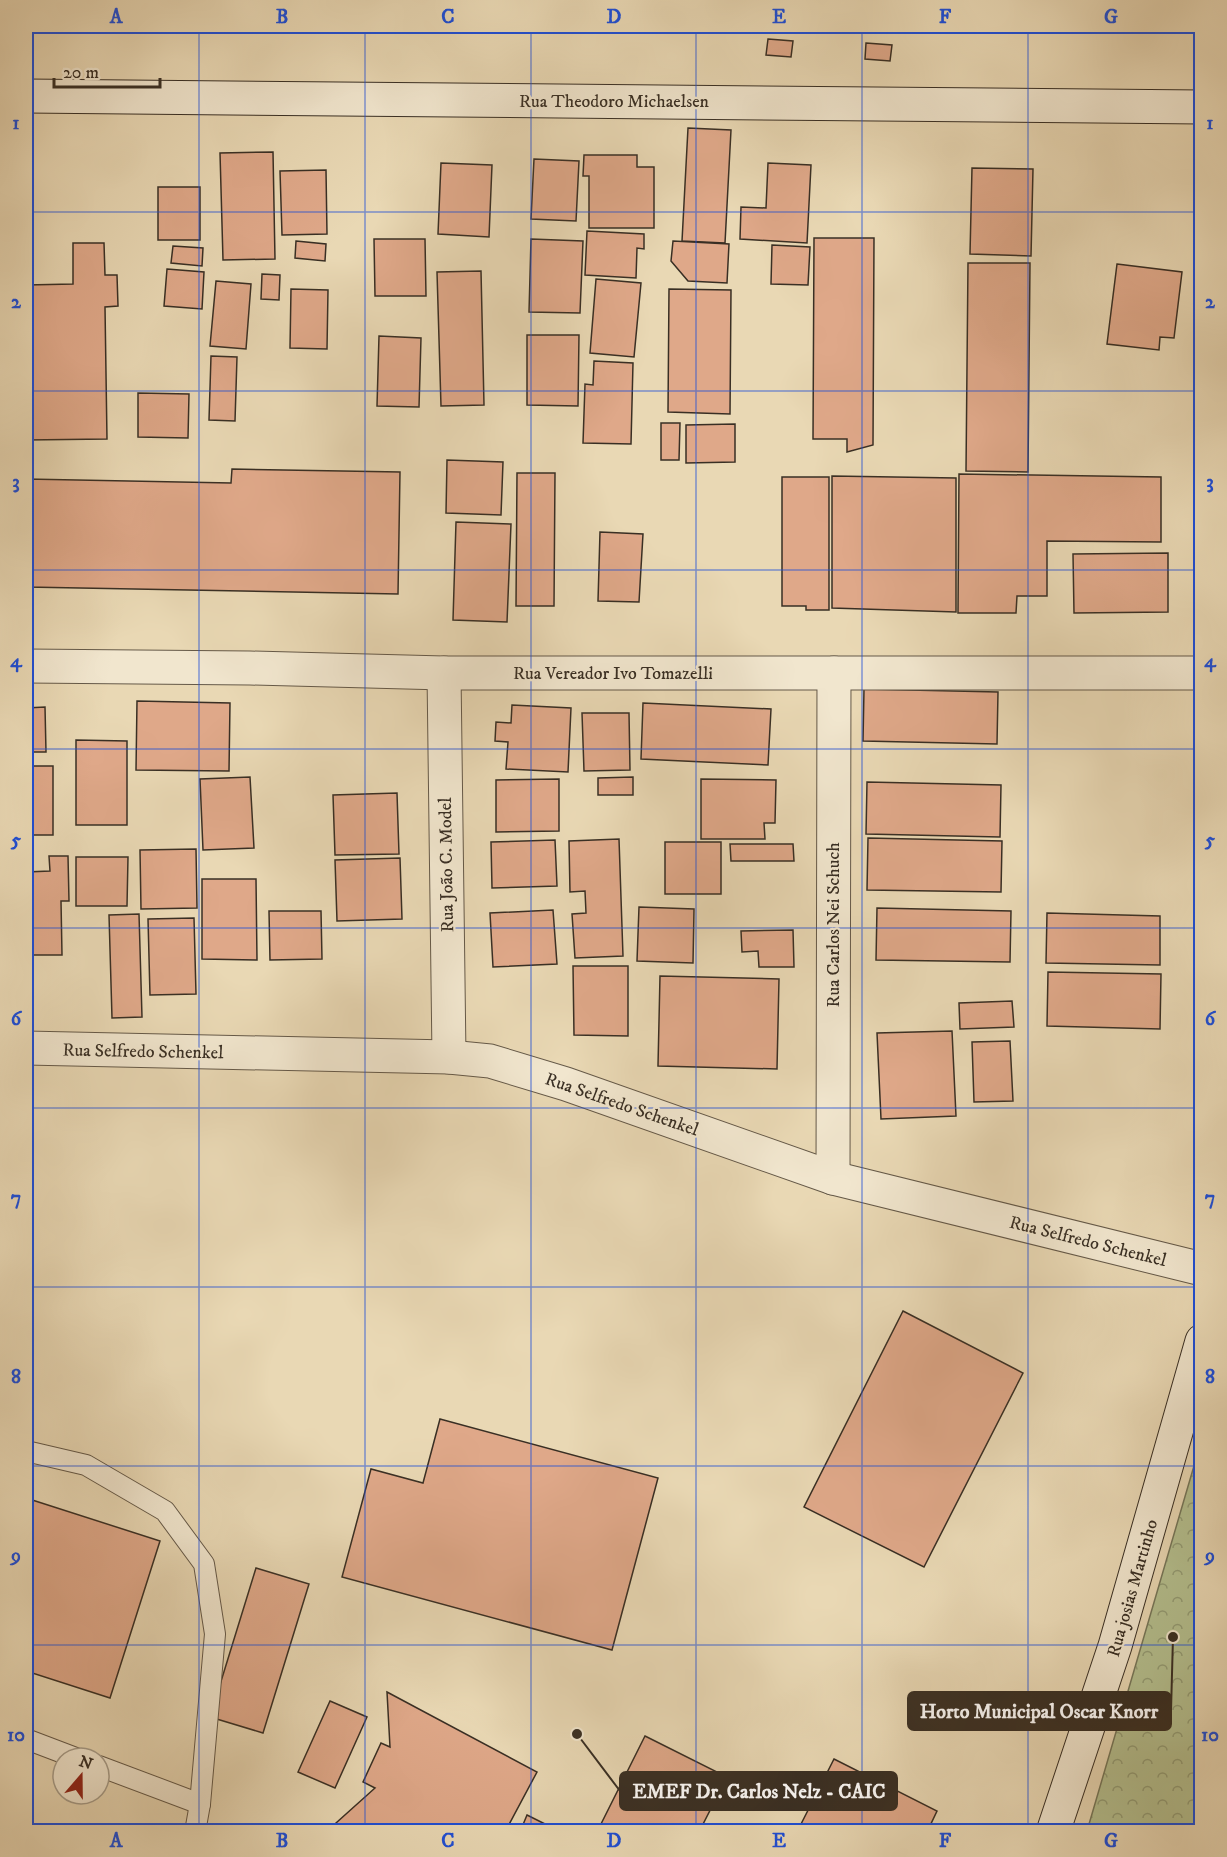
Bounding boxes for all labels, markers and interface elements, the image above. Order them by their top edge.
text: A [109,5,124,30]
text: B [276,5,288,30]
text: C [441,5,455,30]
text: D [607,5,622,30]
text: E [772,5,786,30]
text: F [939,5,952,30]
text: G [1104,5,1118,30]
scale bar [54,51,160,89]
text: 20 m [63,62,99,84]
street label: Rua Theodoro Michaelsen [519,91,710,113]
text: 1 [12,111,20,136]
text: 1 [1206,111,1214,136]
text: 2 [11,290,22,315]
text: 2 [1205,290,1216,315]
text: 3 [12,470,20,495]
text: 3 [1206,470,1214,495]
text: 4 [10,649,23,674]
text: 4 [1204,649,1217,674]
street label: Rua Vereador Ivo Tomazelli [513,663,713,685]
street label: Rua João C. Model [435,797,459,933]
text: 5 [10,828,21,853]
text: 5 [1204,828,1215,853]
street label: Rua Carlos Nei Schuch [823,842,845,1008]
text: 6 [11,1007,23,1032]
text: 6 [1205,1007,1217,1032]
street label: Rua Selfredo Schenkel [62,1040,224,1064]
street label: Rua Selfredo Schenkel [542,1068,702,1142]
text: 7 [11,1186,21,1211]
text: 7 [1205,1186,1215,1211]
street label: Rua Selfredo Schenkel [1007,1212,1169,1272]
text: 8 [11,1365,21,1390]
text: 8 [1205,1365,1215,1390]
street label: Rua josias Martinho [1103,1517,1163,1660]
text: 9 [9,1544,21,1569]
text: 9 [1203,1544,1215,1569]
callout: Horto Municipal Oscar Knorr [908,1692,1171,1730]
text: Horto Municipal Oscar Knorr [920,1700,1159,1725]
text: 10 [7,1723,25,1748]
text: 10 [1201,1723,1219,1748]
north arrow [51,1746,111,1806]
text: N [76,1751,95,1774]
callout: EMEF Dr. Carlos Nelz - CAIC [620,1772,897,1810]
text: EMEF Dr. Carlos Nelz - CAIC [632,1780,886,1805]
text: A [109,1829,124,1854]
text: B [276,1829,288,1854]
text: C [441,1829,455,1854]
text: D [607,1829,622,1854]
text: E [772,1829,786,1854]
text: F [939,1829,952,1854]
text: G [1104,1829,1118,1854]

